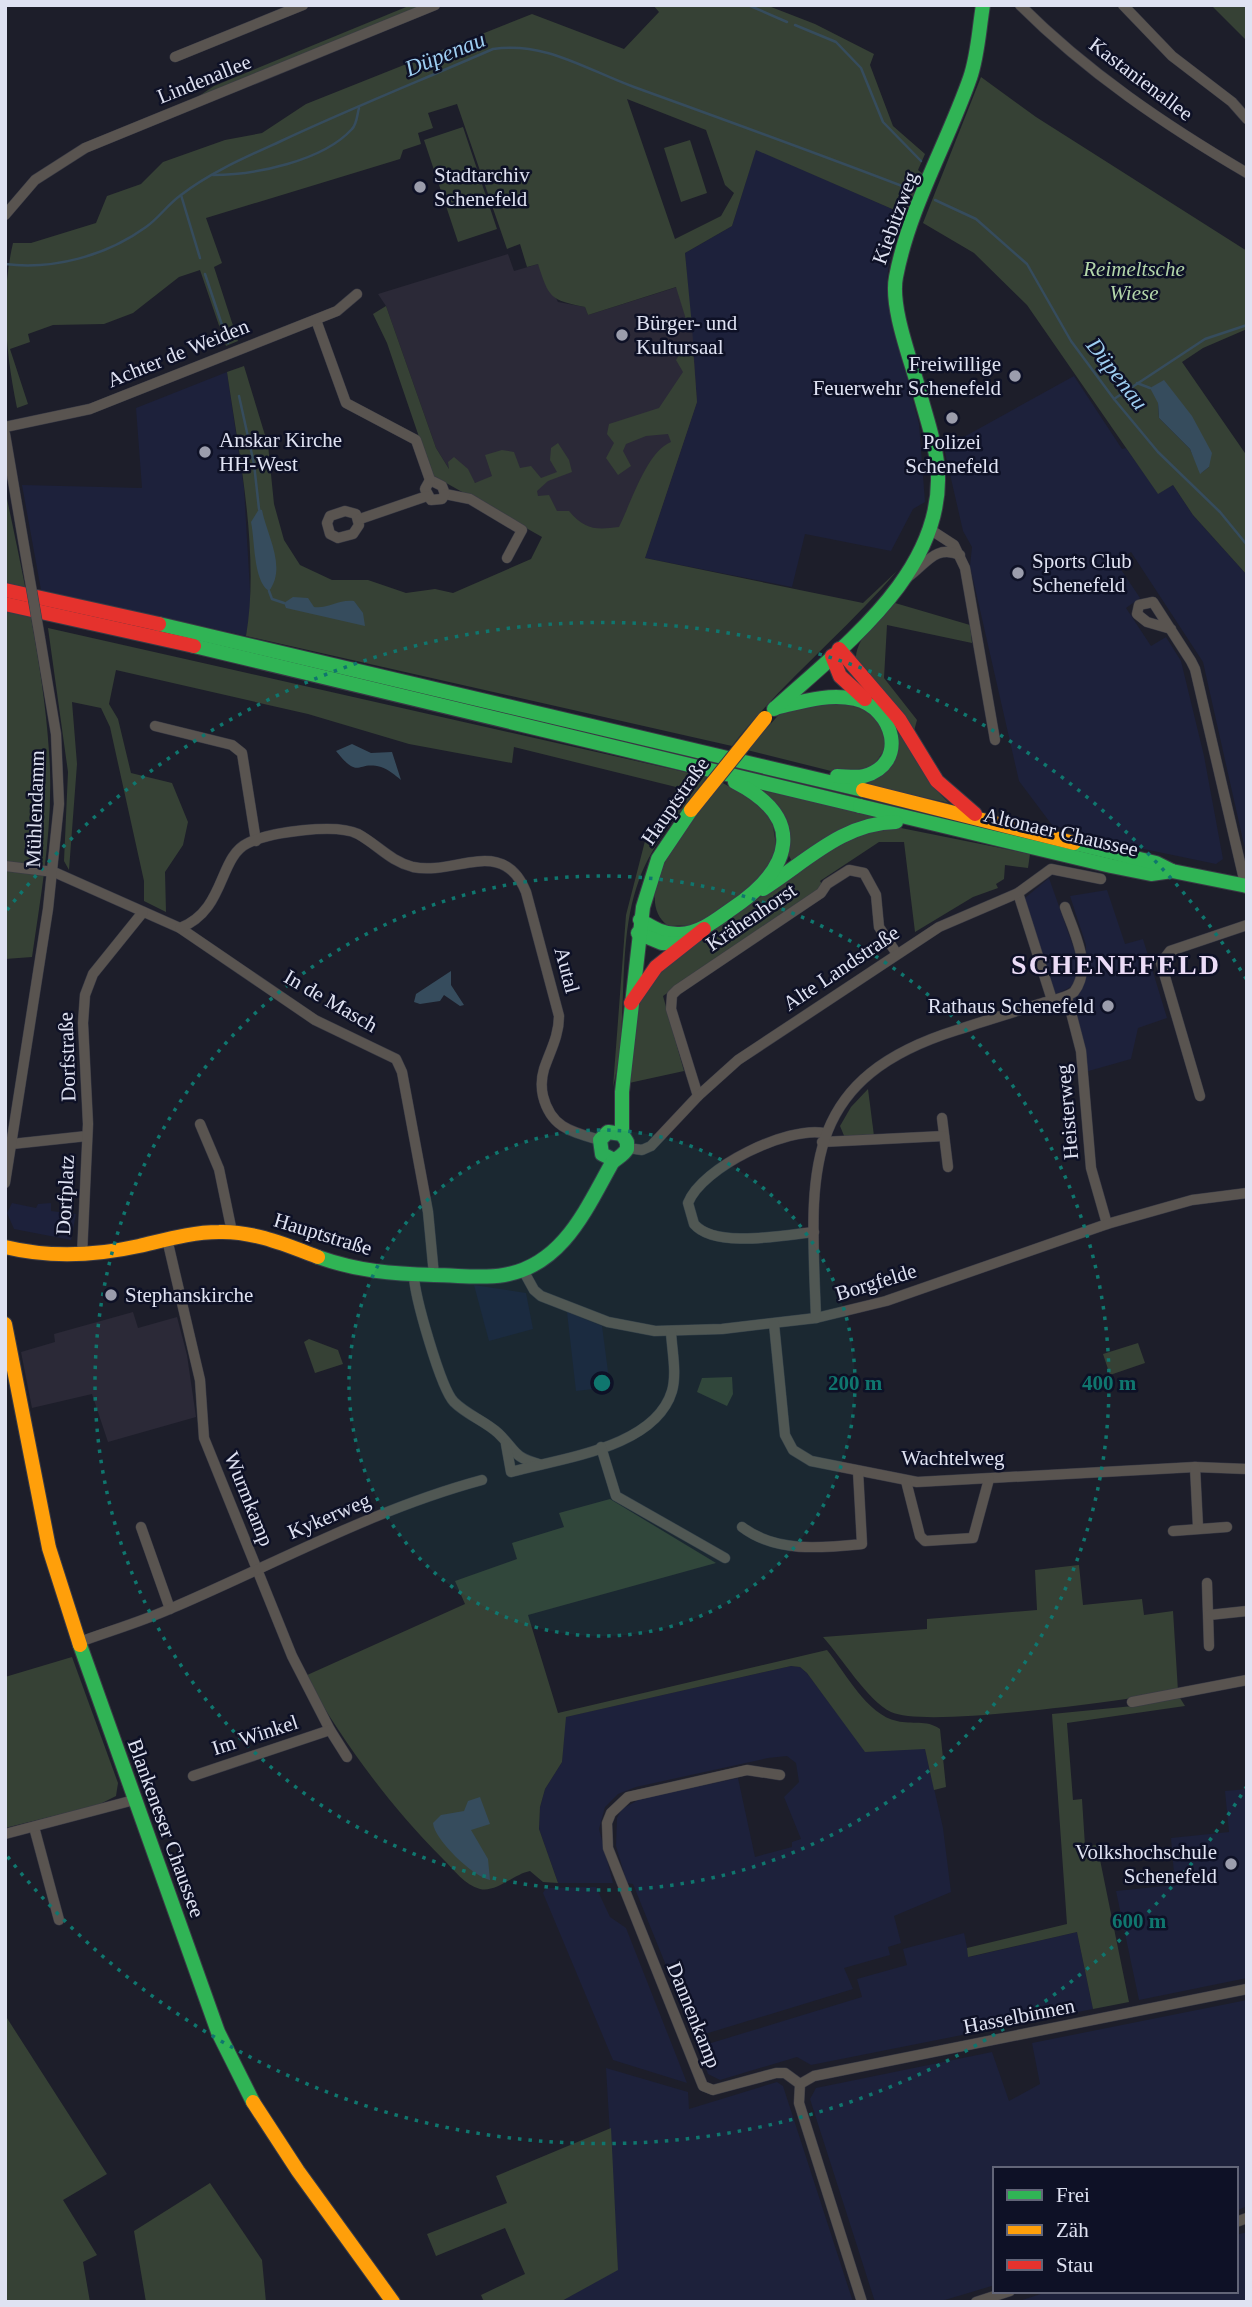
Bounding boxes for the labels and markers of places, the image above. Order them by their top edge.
place label: Stadtarchiv Schenefeld [434,163,530,211]
marker: Stadtarchiv Schenefeld [412,179,428,195]
place label: Bürger- und Kultursaal [636,311,738,359]
marker: Bürger- und Kultursaal [614,327,630,343]
place label: Freiwillige Feuerwehr Schenefeld [813,352,1001,400]
marker: Freiwillige Feuerwehr Schenefeld [1007,368,1023,384]
marker: Polizei Schenefeld [944,410,960,426]
place label: Anskar Kirche HH-West [219,428,342,476]
place label: Polizei Schenefeld [905,430,999,478]
marker: Anskar Kirche HH-West [197,444,213,460]
place label: Sports Club Schenefeld [1032,549,1132,597]
marker: Sports Club Schenefeld [1010,565,1026,581]
place label: Rathaus Schenefeld [928,994,1094,1018]
marker: Rathaus Schenefeld [1100,998,1116,1014]
place label: Stephanskirche [125,1283,253,1307]
marker: Stephanskirche [103,1287,119,1303]
centre of rings [590,1371,614,1395]
place label: Volkshochschule Schenefeld [1075,1840,1217,1888]
marker: Volkshochschule Schenefeld [1223,1856,1239,1872]

